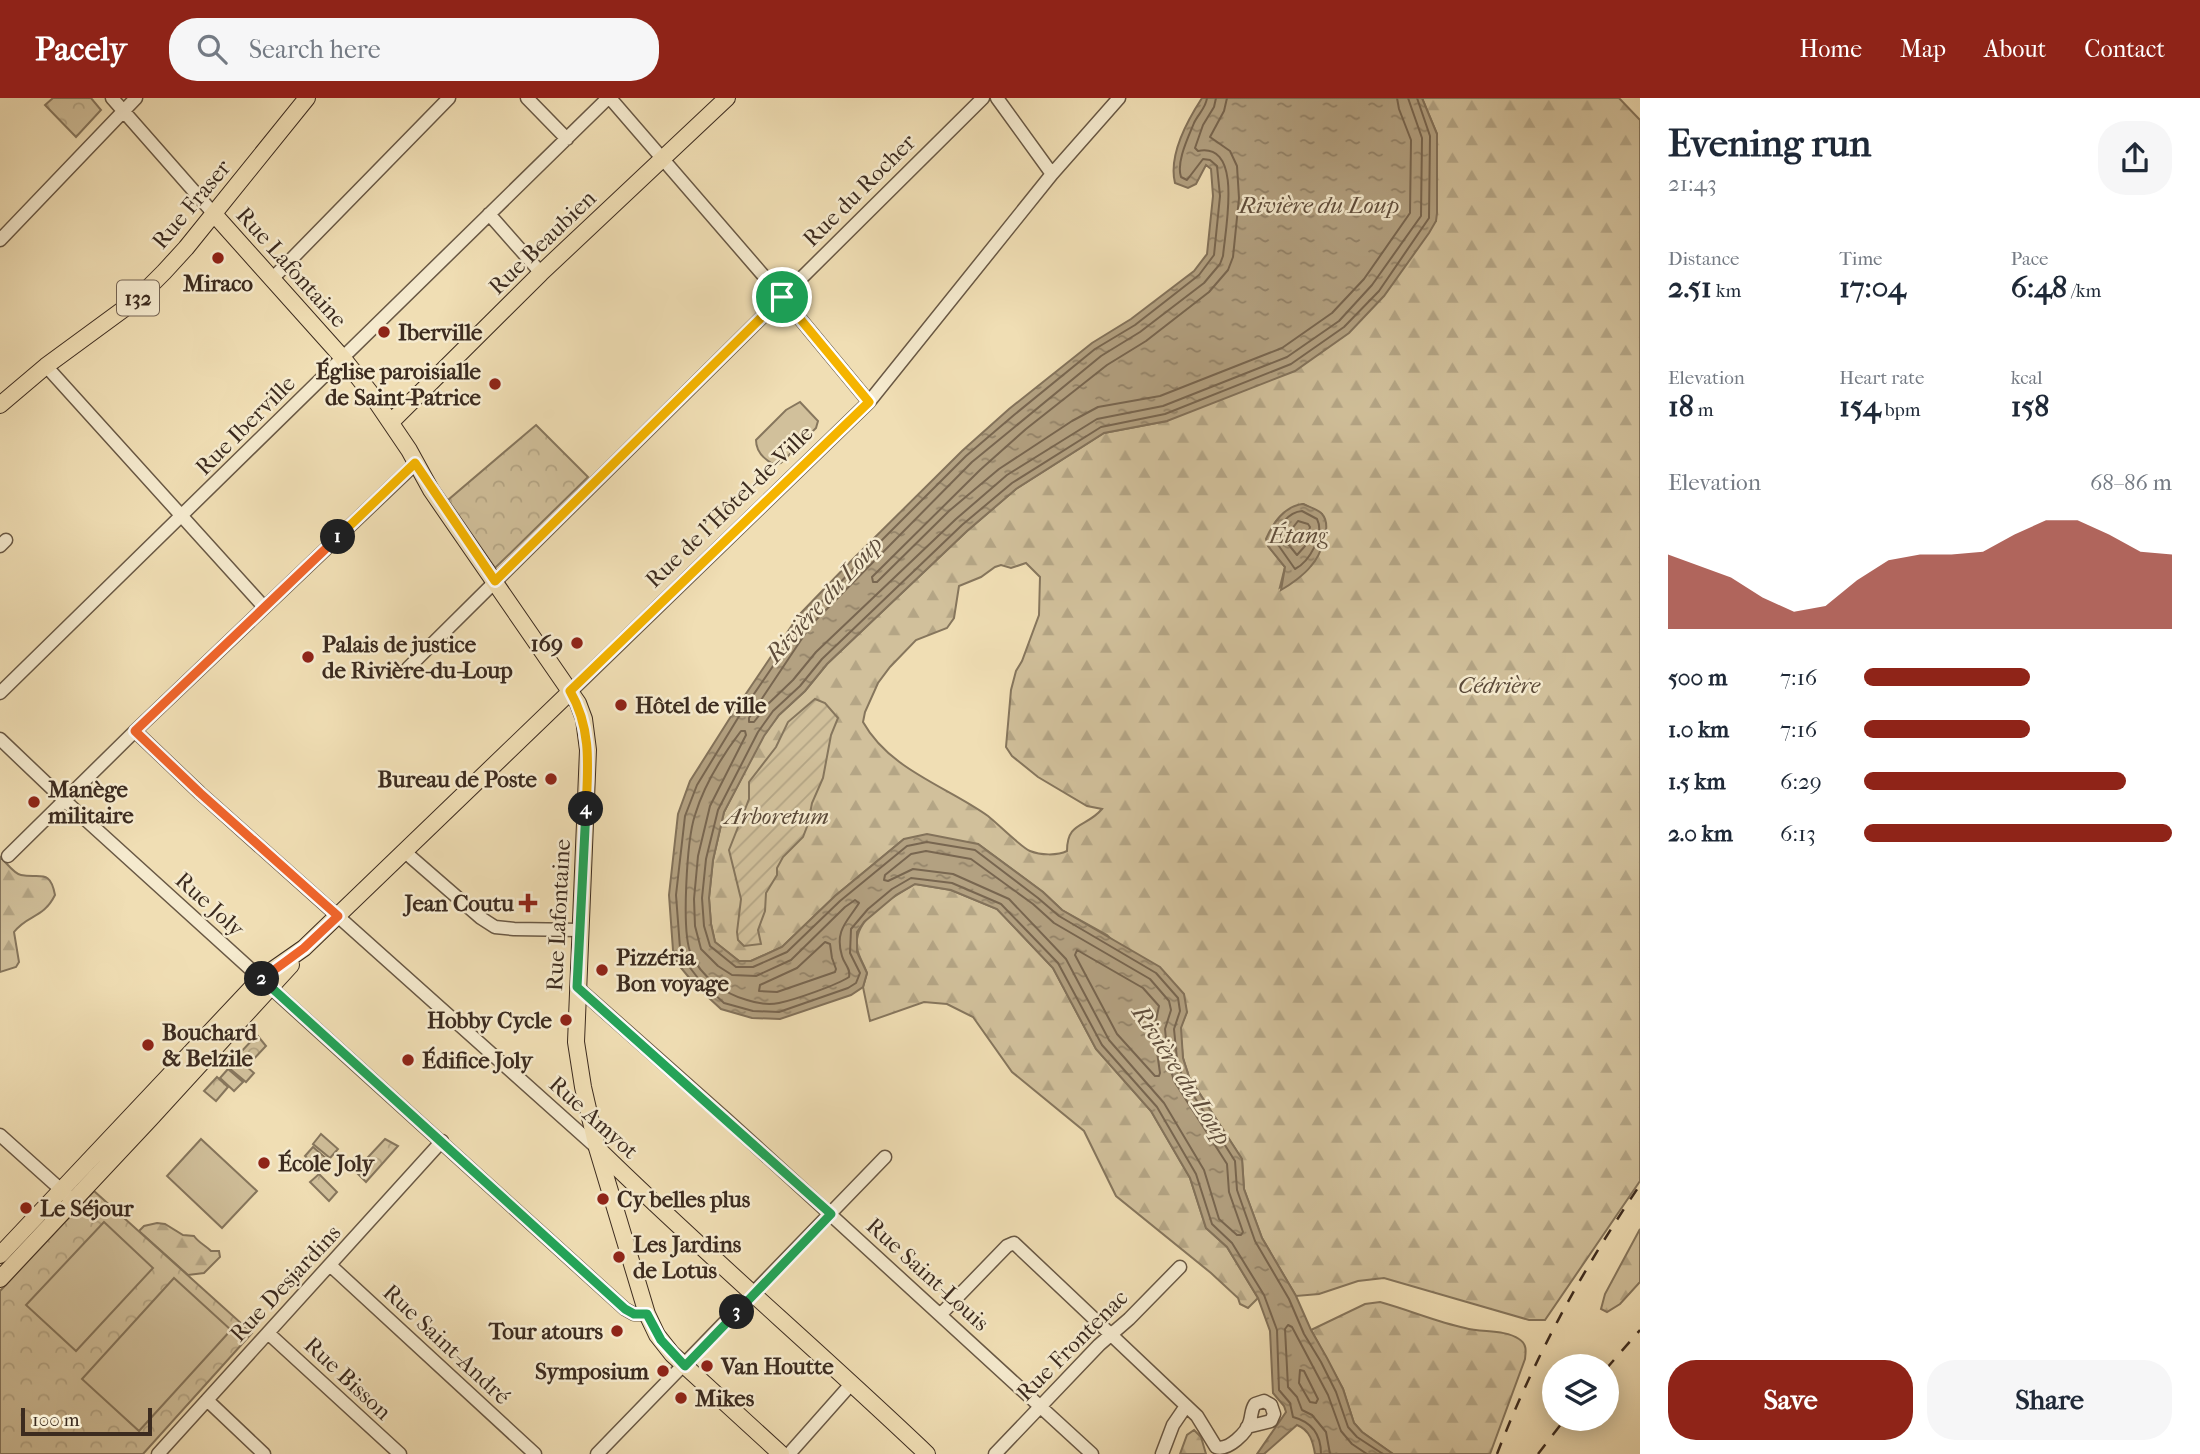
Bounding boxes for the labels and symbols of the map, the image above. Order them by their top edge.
street label: Rue du Rocher [797,128,921,252]
street label: Rue Fraser [146,154,237,254]
street label: Rue Beaubien [483,184,602,300]
water label: Rivière du Loup [1237,191,1399,219]
street label: Rue Lafontaine [231,202,353,333]
marker: Miraco [210,250,226,266]
pin [752,267,812,327]
place label: Miraco [183,270,253,297]
road number: 132 [117,280,159,316]
place label: Iberville [398,319,483,346]
marker: Iberville [376,324,392,340]
place label: Église paroisialle de Saint-Patrice [316,357,482,411]
street label: Rue Iberville [190,370,301,481]
marker: Église paroisialle de Saint-Patrice [487,376,503,392]
street label: Rue de l'Hôtel-de-Ville [640,419,819,593]
pin: 1 [320,520,356,555]
water label: Étang [1267,521,1328,549]
water label: Rivière du Loup [759,530,888,670]
place label: 169 [530,630,563,657]
place label: Palais de justice de Rivière-du-Loup [322,631,513,684]
marker: 169 [569,635,585,651]
marker: Palais de justice de Rivière-du-Loup [300,649,316,665]
park label: Cédrière [1458,672,1541,699]
place label: Hôtel de ville [635,692,767,719]
marker: Hôtel de ville [613,697,629,713]
place label: Bureau de Poste [378,766,538,793]
marker: Bureau de Poste [543,771,559,787]
place label: Manège militaire [47,776,134,829]
pin: 4 [568,792,604,826]
marker: Manège militaire [26,794,42,810]
park label: Arboretum [722,803,829,830]
street label: Rue Lafontaine [541,838,576,992]
street label: Rue Joly [170,866,250,943]
place label: Jean Coutu [402,890,515,917]
marker: Jean Coutu [520,895,536,911]
place label: Pizzéria Bon voyage [616,944,730,997]
pin: 2 [244,962,280,996]
marker: Pizzéria Bon voyage [594,962,610,978]
water label: Rivière du Loup [1125,998,1237,1150]
place label: Hobby Cycle [427,1007,553,1034]
marker: Hobby Cycle [558,1012,574,1028]
place label: Bouchard & Belzile [162,1019,258,1072]
marker: Bouchard & Belzile [140,1037,156,1053]
place label: Édifice Joly [422,1046,534,1074]
marker: Édifice Joly [400,1052,416,1068]
street label: Rue Amyot [544,1070,644,1164]
place label: École Joly [278,1149,376,1177]
marker: École Joly [256,1155,272,1171]
place label: Cy belles plus [617,1186,751,1213]
marker: Cy belles plus [595,1191,611,1207]
place label: Le Séjour [40,1195,135,1222]
marker: Le Séjour [18,1200,34,1216]
street label: Rue Saint-Louis [861,1212,995,1337]
street label: Rue Desjardins [224,1219,346,1347]
place label: Les Jardins de Lotus [633,1231,742,1284]
marker: Les Jardins de Lotus [611,1249,627,1265]
street label: Rue Saint-André [378,1279,516,1410]
street label: Rue Frontenac [1011,1284,1133,1406]
pin: 3 [720,1294,754,1330]
place label: Tour atours [488,1318,604,1345]
marker: Tour atours [609,1323,625,1339]
street label: Rue Bisson [299,1331,397,1426]
place label: Van Houtte [720,1353,834,1380]
place label: Symposium [535,1358,650,1385]
marker: Van Houtte [699,1358,715,1374]
marker: Symposium [655,1363,671,1379]
place label: Mikes [695,1385,755,1412]
marker: Mikes [673,1390,689,1406]
scale bar [21,1405,152,1437]

